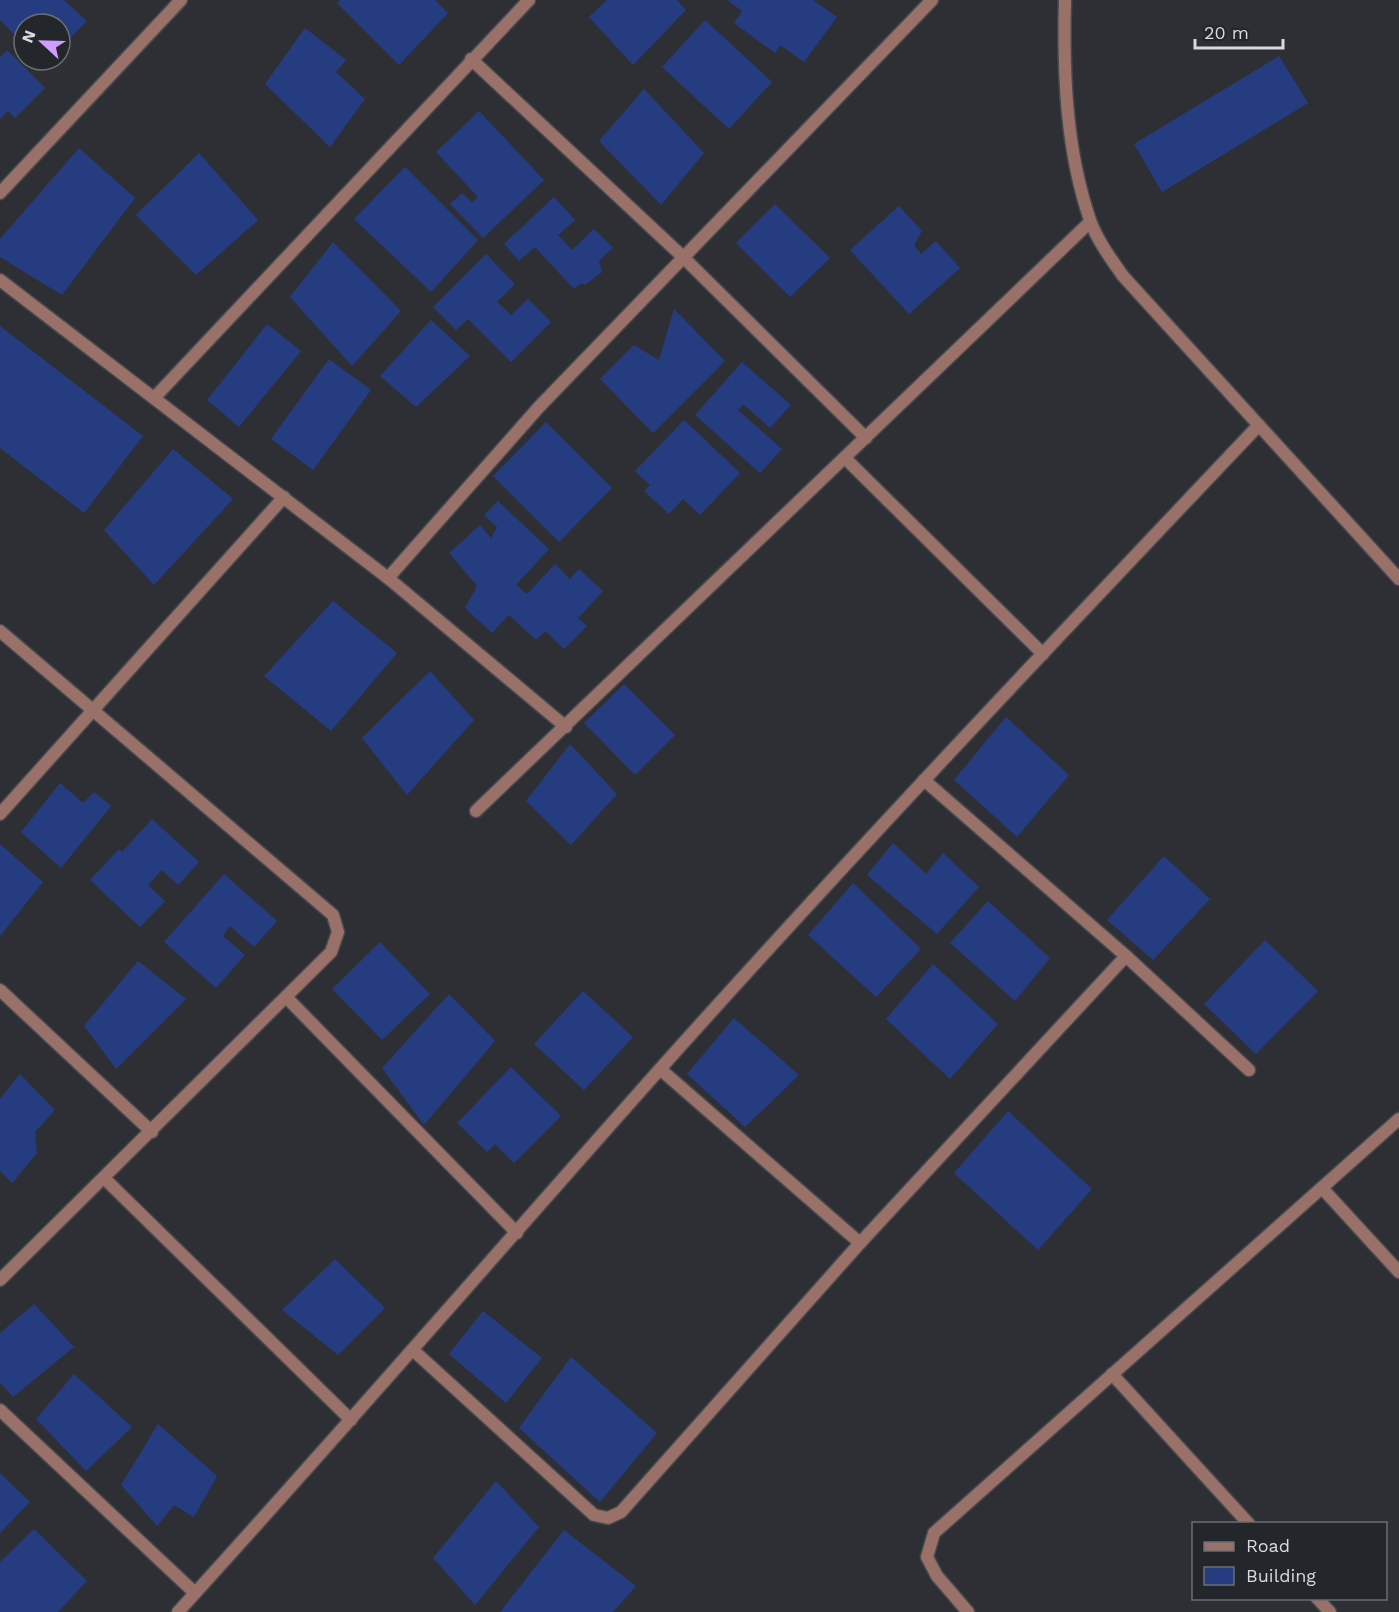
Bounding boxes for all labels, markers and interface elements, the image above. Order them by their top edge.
north arrow [12,12,72,72]
scale bar [1195,12,1284,50]
text: 20 m [1204,22,1249,43]
text: N [18,28,40,46]
legend [1192,1522,1387,1600]
text: Road [1246,1535,1290,1556]
text: Building [1246,1565,1316,1586]

